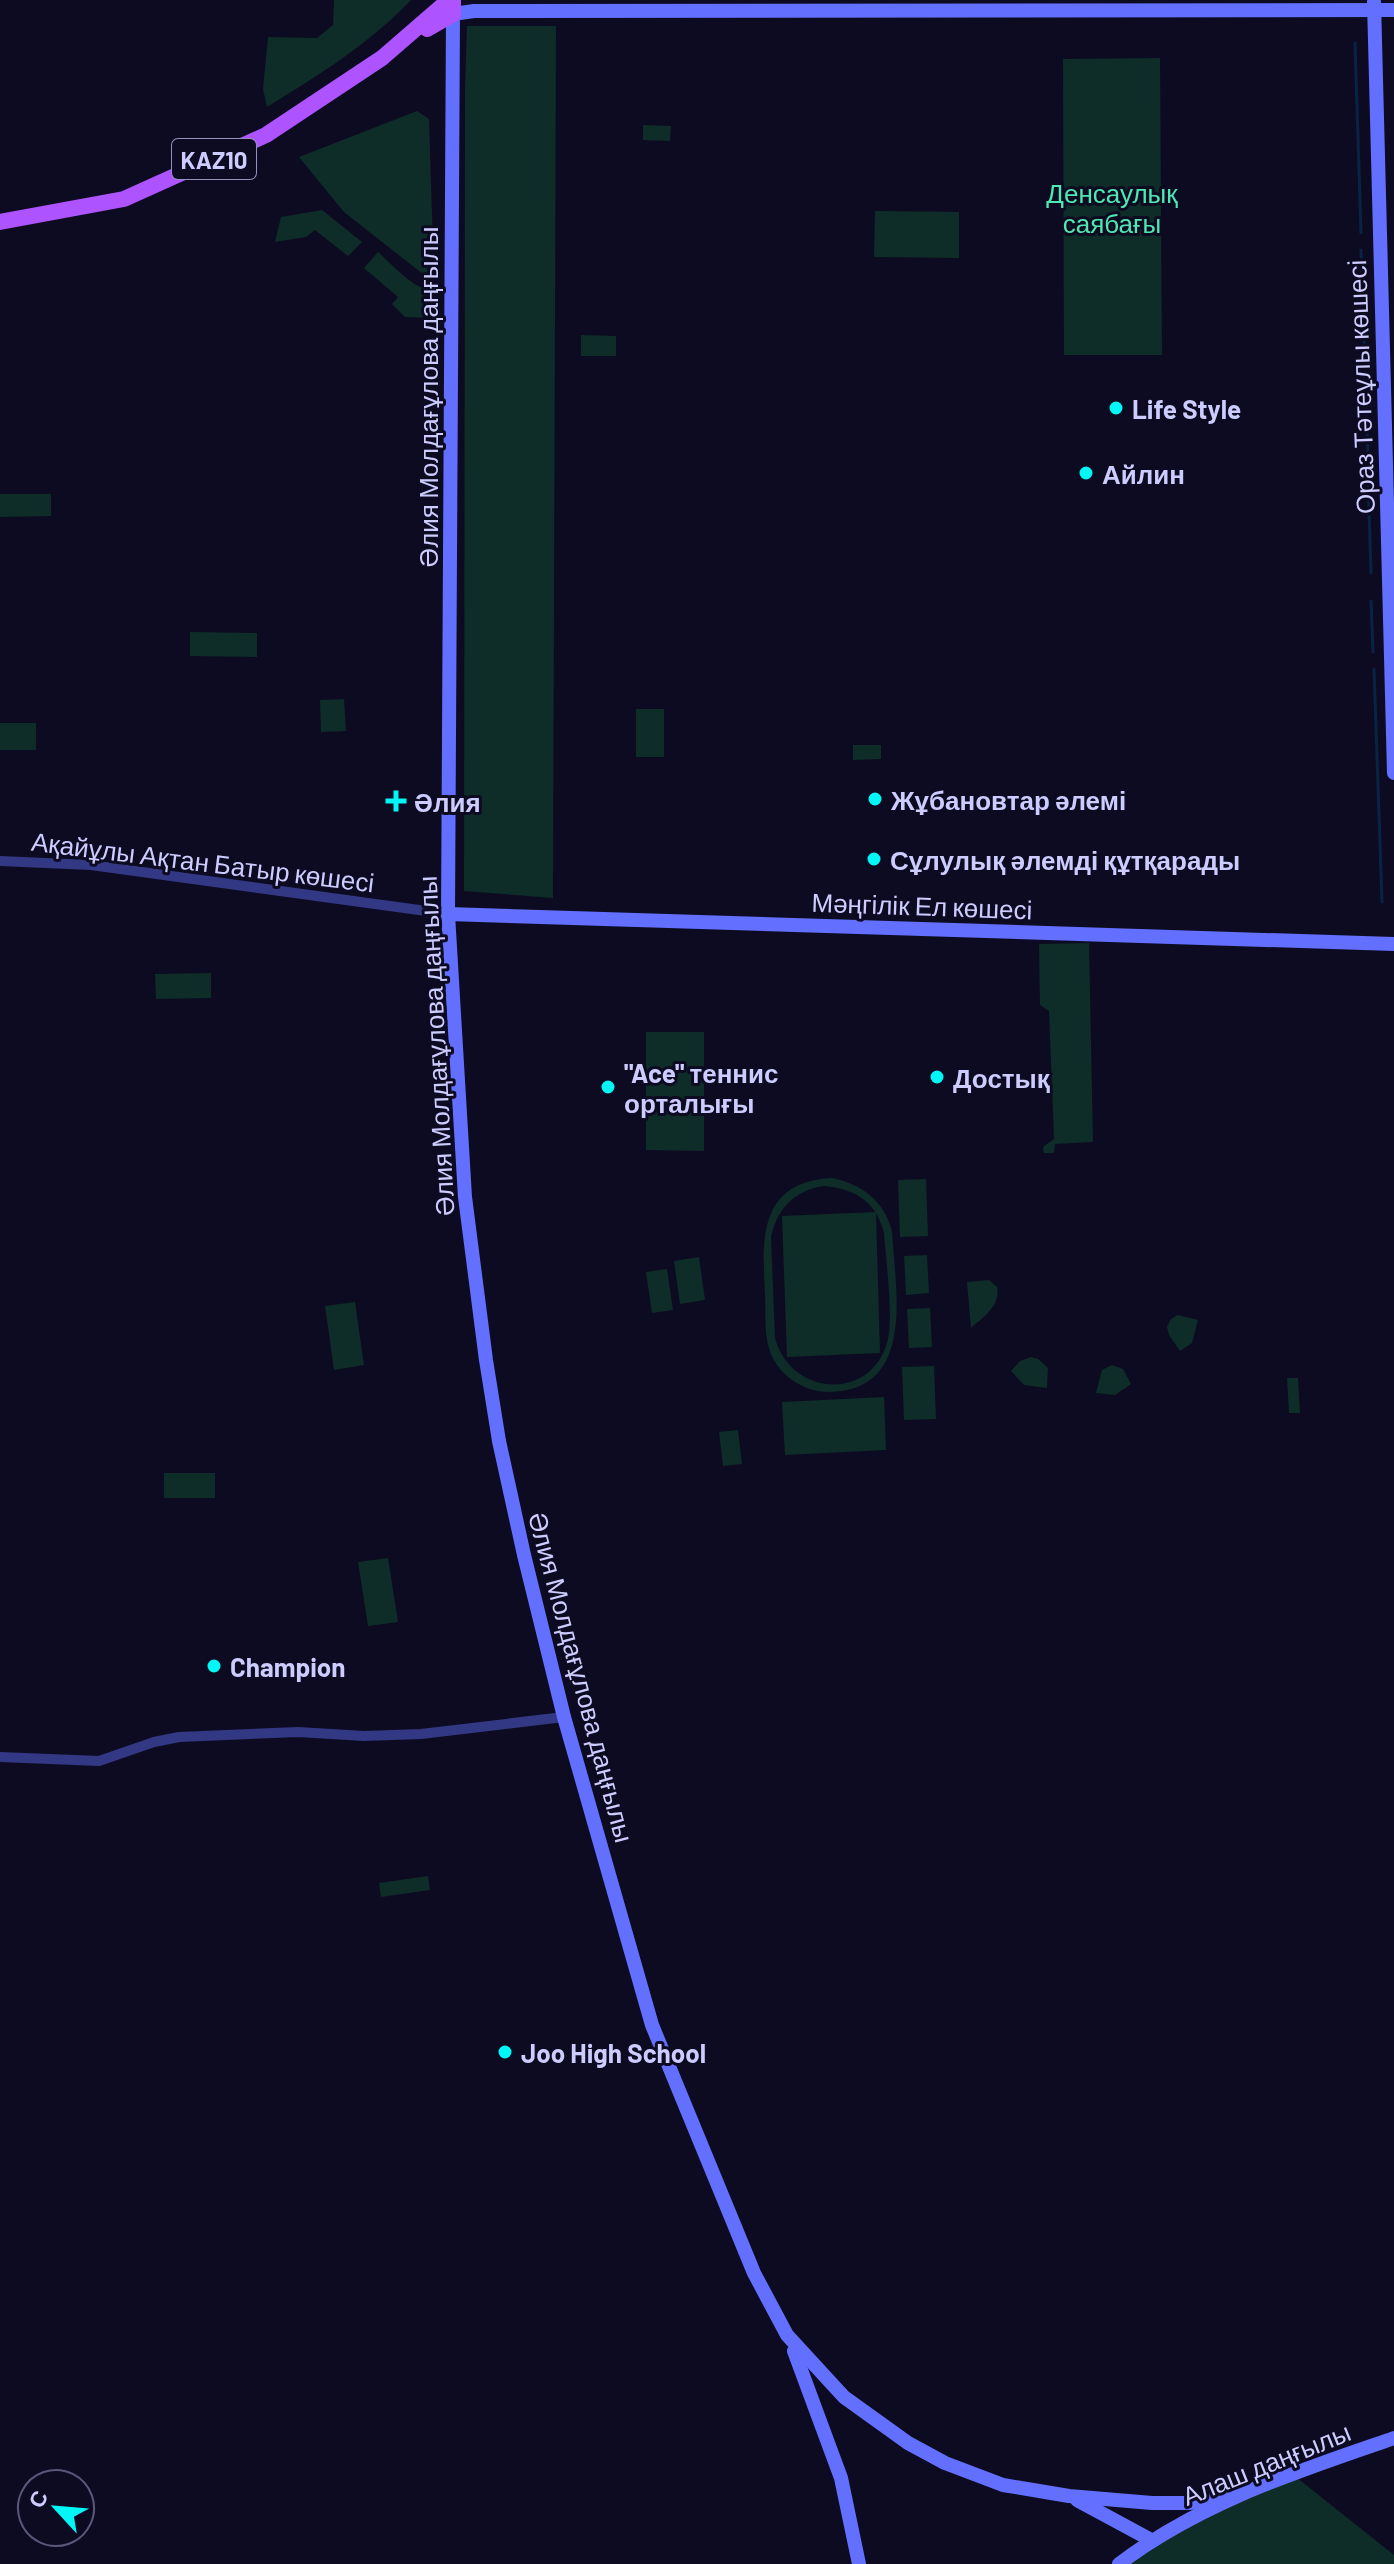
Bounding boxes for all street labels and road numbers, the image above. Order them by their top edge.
road number: KAZ10 [172,139,256,179]
street label: Әлия Молдағұлова даңғылы [412,227,443,567]
street label: Ораз Тәтеұлы көшесі [1340,259,1380,515]
street label: Ақайұлы Ақтан Батыр көшесі [30,825,376,897]
street label: Әлия Молдағұлова даңғылы [411,875,459,1217]
street label: Мәңгілік Ел көшесі [811,886,1033,924]
street label: Әлия Молдағұлова даңғылы [523,1508,641,1846]
street label: Алаш даңғылы [1177,2415,1355,2511]

